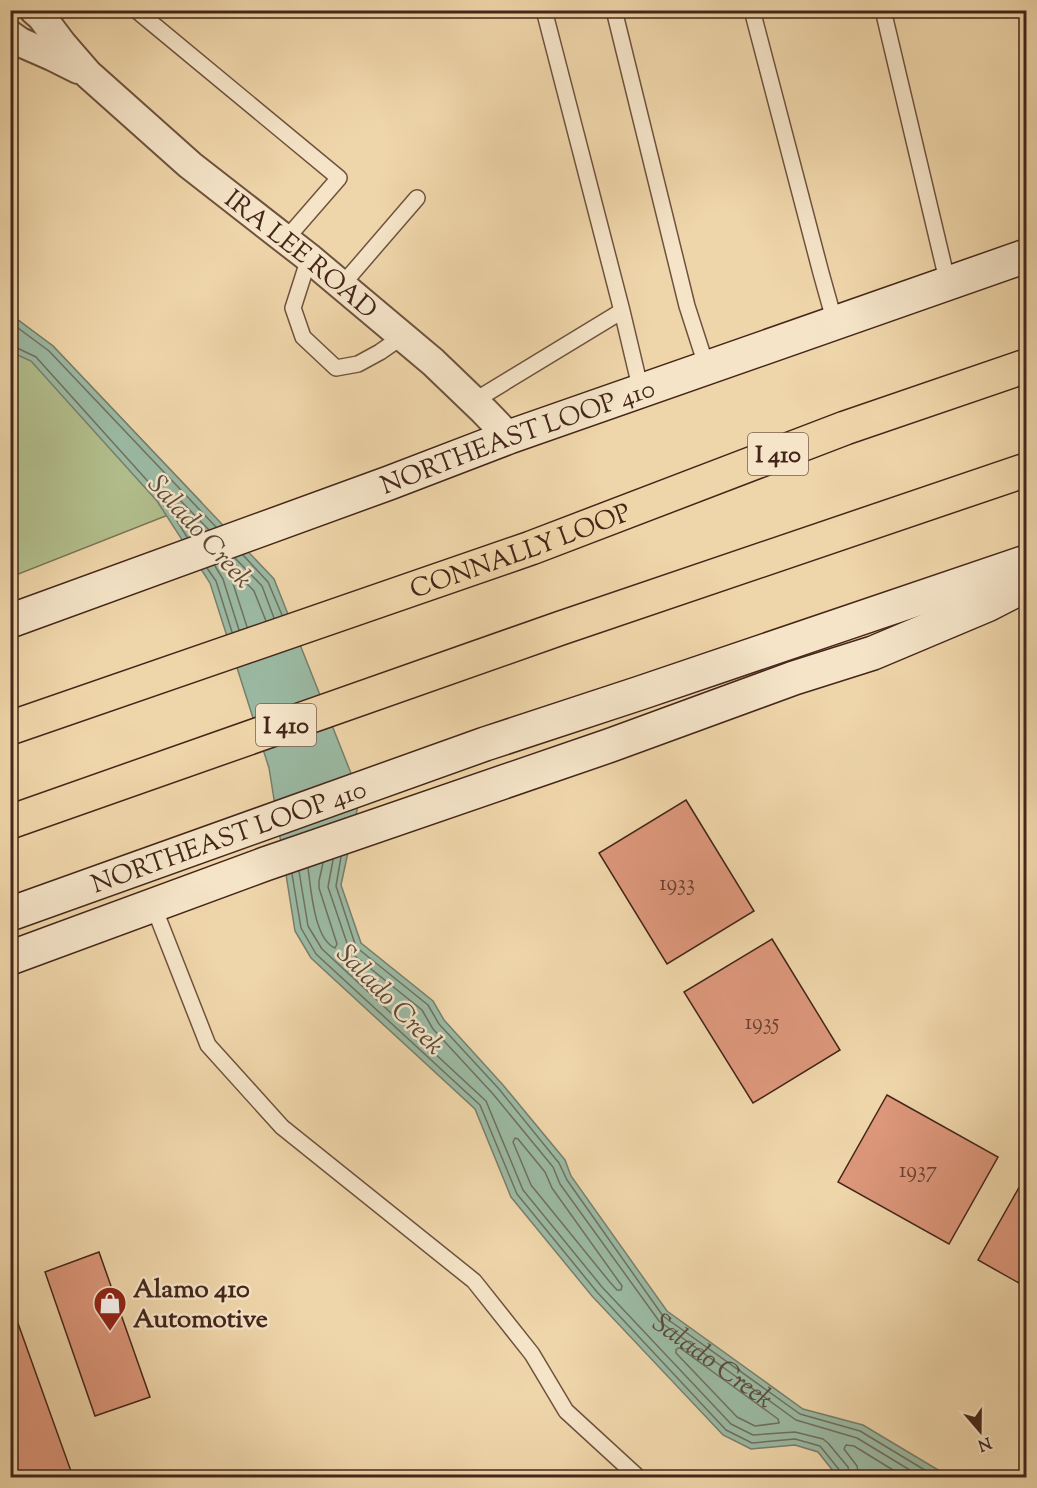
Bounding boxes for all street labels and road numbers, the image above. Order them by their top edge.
street label: IRA LEE ROAD [216,182,384,329]
street label: NORTHEAST LOOP 410 [376,371,660,506]
road number: I 410 [748,433,808,475]
street label: CONNALLY LOOP [405,496,637,609]
road number: I 410 [256,704,316,746]
street label: NORTHEAST LOOP 410 [87,772,372,904]

